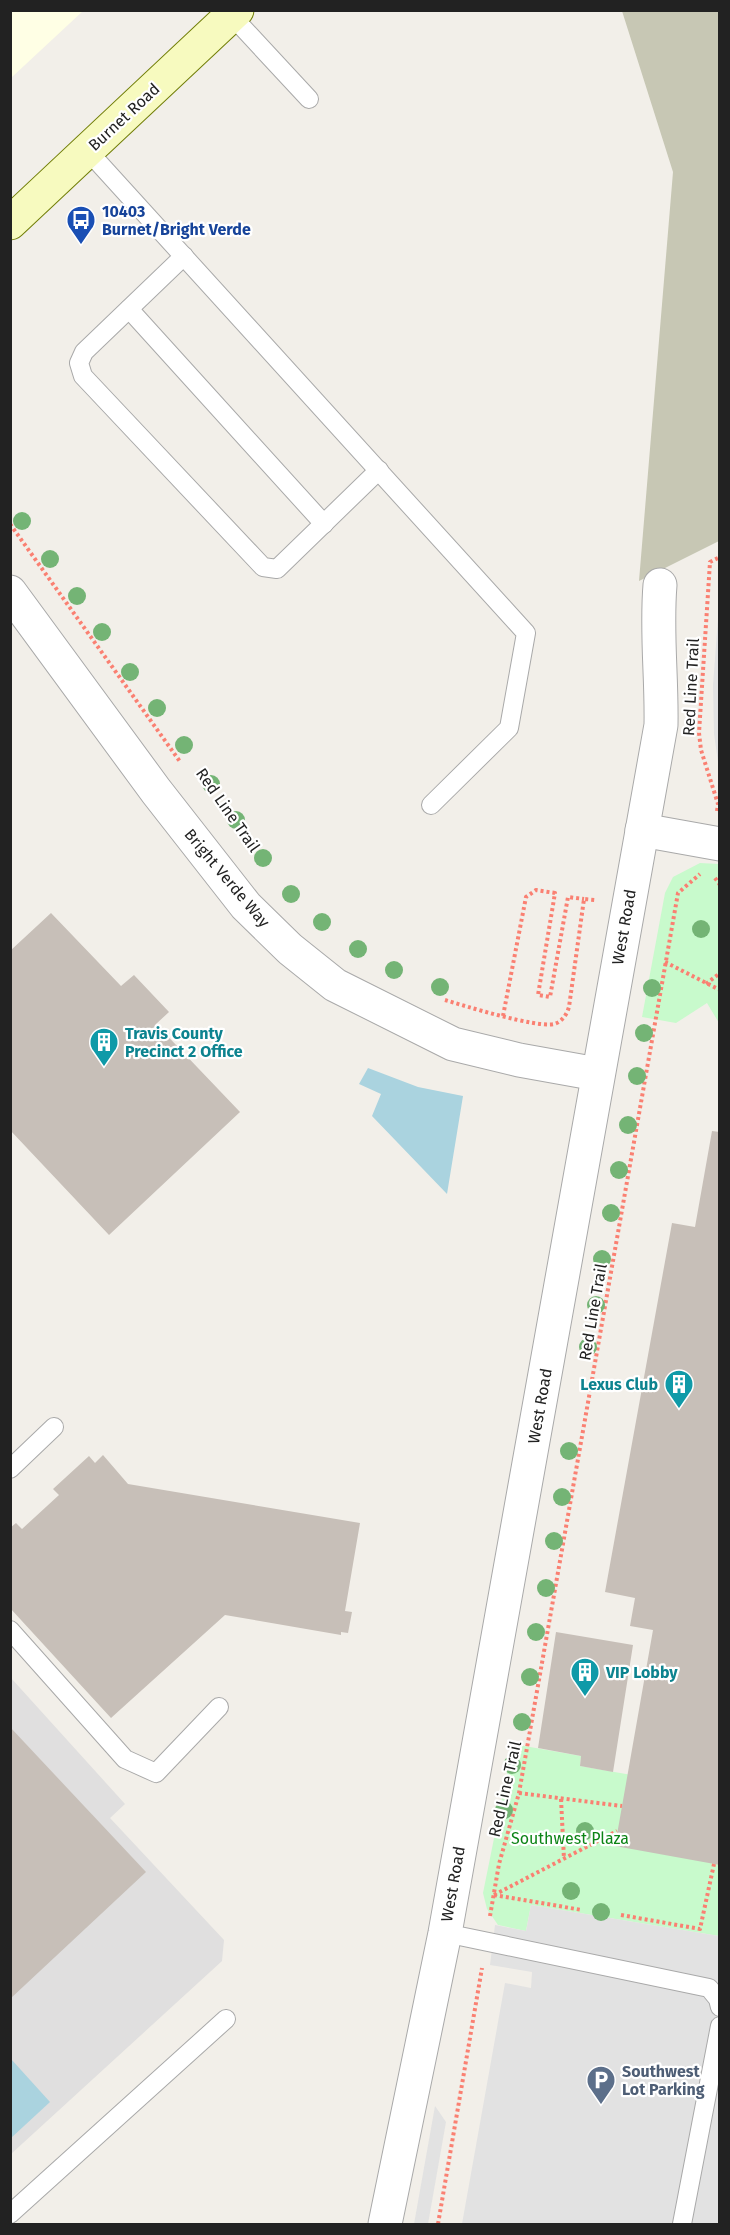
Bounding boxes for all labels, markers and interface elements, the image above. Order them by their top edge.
street label: Burnet Road [85,79,163,155]
place label: 10403 Burnet/Bright Verde [102,202,251,239]
bus stop icon: 10403 Burnet/Bright Verde [65,204,97,246]
street label: Red Line Trail [679,637,703,736]
street label: Red Line Trail [192,764,264,856]
street label: Bright Verde Way [180,825,274,931]
street label: West Road [608,888,640,966]
place label: Travis County Precinct 2 Office [125,1024,243,1061]
building icon: Travis County Precinct 2 Office [88,1026,120,1068]
street label: Red Line Trail [575,1262,611,1362]
street label: West Road [524,1367,556,1445]
building icon: Lexus Club [663,1368,695,1410]
place label: Lexus Club [580,1375,658,1394]
building icon: VIP Lobby [569,1656,601,1698]
place label: VIP Lobby [605,1663,678,1682]
street label: Red Line Trail [485,1739,525,1839]
park label: Southwest Plaza [511,1829,629,1848]
street label: West Road [437,1845,469,1923]
place label: Southwest Lot Parking [622,2062,705,2099]
parking icon: Southwest Lot Parking [585,2064,617,2106]

